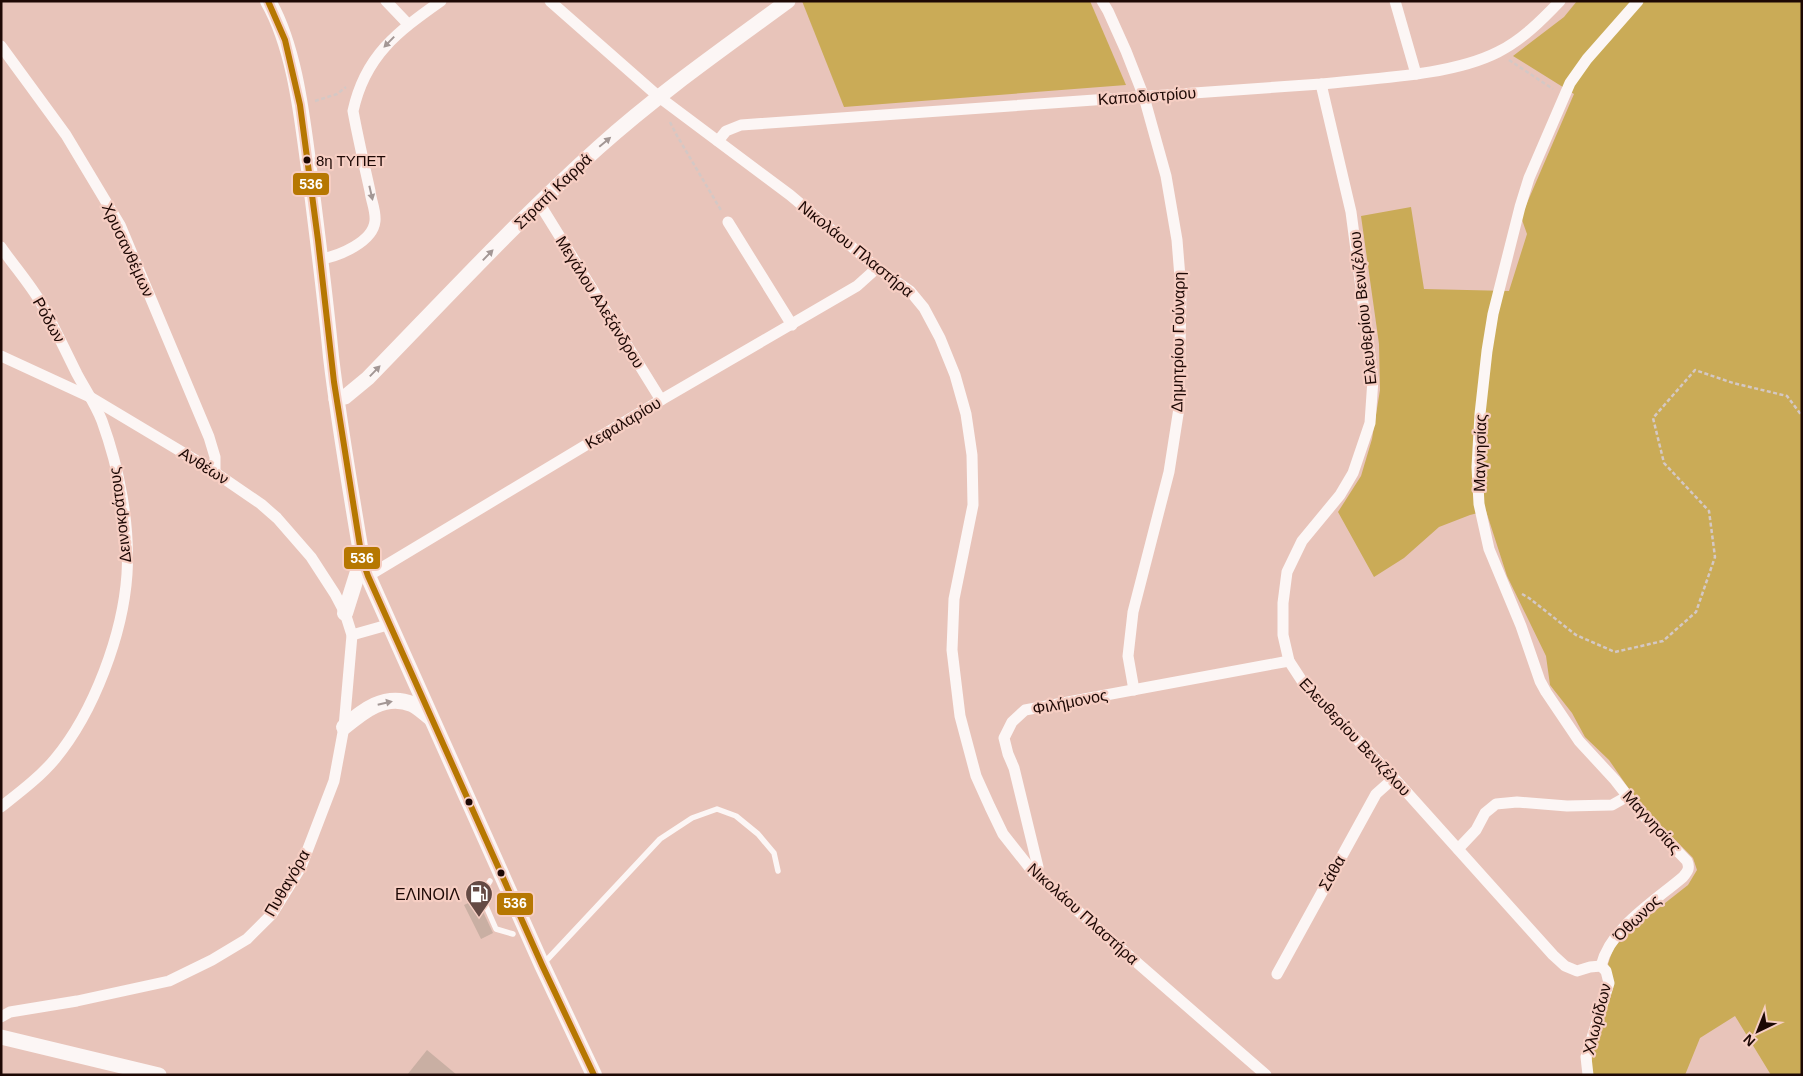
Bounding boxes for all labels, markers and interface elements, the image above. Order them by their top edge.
one-way arrow [383,36,395,48]
street label: Καποδιστρίου [1097,84,1197,108]
one-way arrow [598,136,611,147]
street label: Στρατή Καρρά [511,150,595,232]
place label: 8η ΤΥΠΕΤ [316,152,386,169]
marker: 8η ΤΥΠΕΤ [302,155,312,165]
line badge: 536 [292,172,330,196]
text: 536 [299,176,323,192]
one-way arrow [367,186,375,201]
street label: Νικολάου Πλαστήρα [795,198,917,300]
street label: Χρυσανθέμων [99,200,157,300]
street label: Ελευθερίου Βενιζέλου [1346,230,1381,386]
street label: Μεγάλου Αλεξάνδρου [552,233,648,372]
one-way arrow [482,249,494,261]
street label: Δημητρίου Γούναρη [1168,272,1188,412]
street label: Ρόδων [30,294,68,346]
one-way arrow [369,366,381,378]
street label: Κεφαλαρίου [582,394,664,452]
street label: Μαγνησίας [1471,414,1489,492]
street label: Ανθέων [176,444,232,488]
street label: Δεινοκράτους [106,466,134,564]
line badge: 536 [343,546,381,570]
text: 536 [350,550,374,566]
street label: Ελευθερίου Βενιζέλου [1295,675,1414,800]
street label: Φιλήμονος [1031,686,1109,718]
one-way arrow [378,699,393,707]
street label: Μαγνησίας [1620,787,1685,857]
unlabelled marker [464,797,474,807]
street label: Πυθαγόρα [261,847,313,919]
street label: Σάθα [1316,853,1348,893]
street label: Νικολάου Πλαστήρα [1024,860,1142,968]
unlabelled marker [496,868,506,878]
fuel station icon: ΕΛΙΝΟΙΛ [464,879,494,918]
place label: ΕΛΙΝΟΙΛ [395,886,460,903]
street label: Όθωνος [1609,891,1664,945]
line badge: 536 [496,892,534,916]
text: 536 [503,895,527,911]
street label: Χλωρίδων [1580,982,1614,1056]
north arrow [1733,1006,1783,1056]
text: N [1740,1031,1758,1050]

